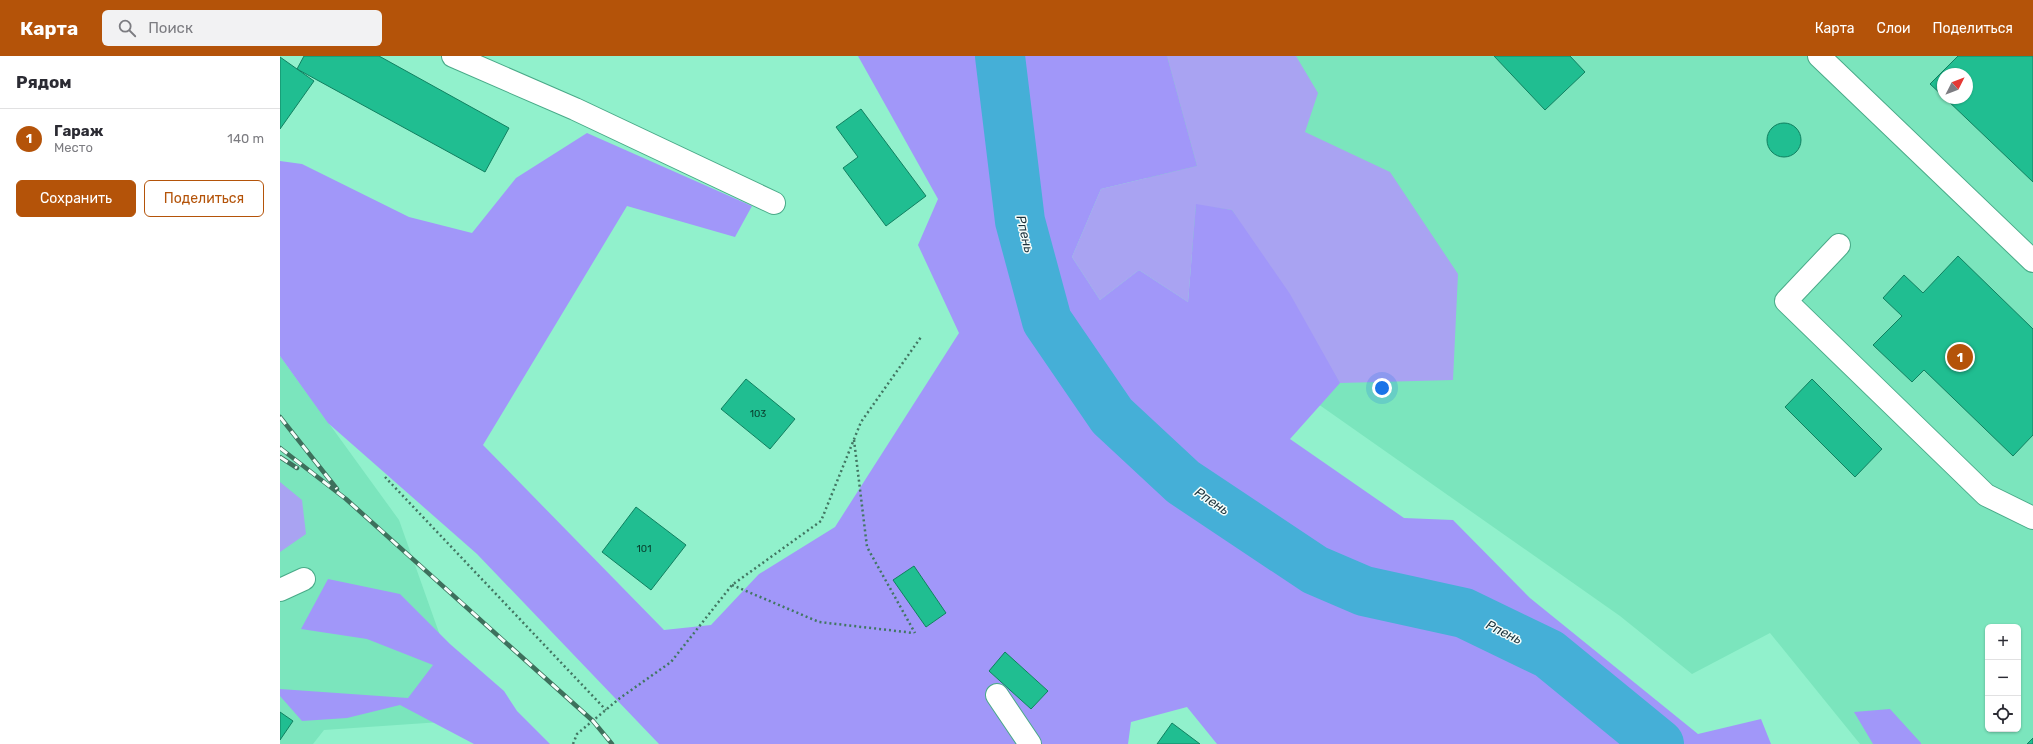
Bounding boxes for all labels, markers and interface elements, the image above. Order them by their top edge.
search box [102,10,382,46]
text: Карта [20,17,78,40]
icon: search [116,17,138,39]
text: Поиск [148,19,193,37]
text: Карта [1815,20,1855,37]
text: Слои [1877,20,1911,37]
text: Поделиться [1933,20,2013,37]
north arrow [1937,68,1973,104]
text: Рядом [16,72,72,92]
text: Гараж [54,122,103,140]
text: 1 [26,131,32,146]
text: 140 m [227,131,264,146]
text: Место [54,140,93,155]
button: Сохранить [16,180,136,217]
button: Поделиться [144,180,264,217]
water label: Рпень [1013,214,1037,255]
pin: 1 [1947,342,1973,372]
your location [1372,378,1392,398]
house number: 103 [750,408,766,420]
water label: Рпень [1192,484,1232,518]
house number: 101 [637,543,651,555]
water label: Рпень [1484,617,1525,647]
map controls [1985,624,2021,732]
button: + [1985,624,2021,660]
button: − [1985,660,2021,696]
button: locate [1985,696,2021,732]

